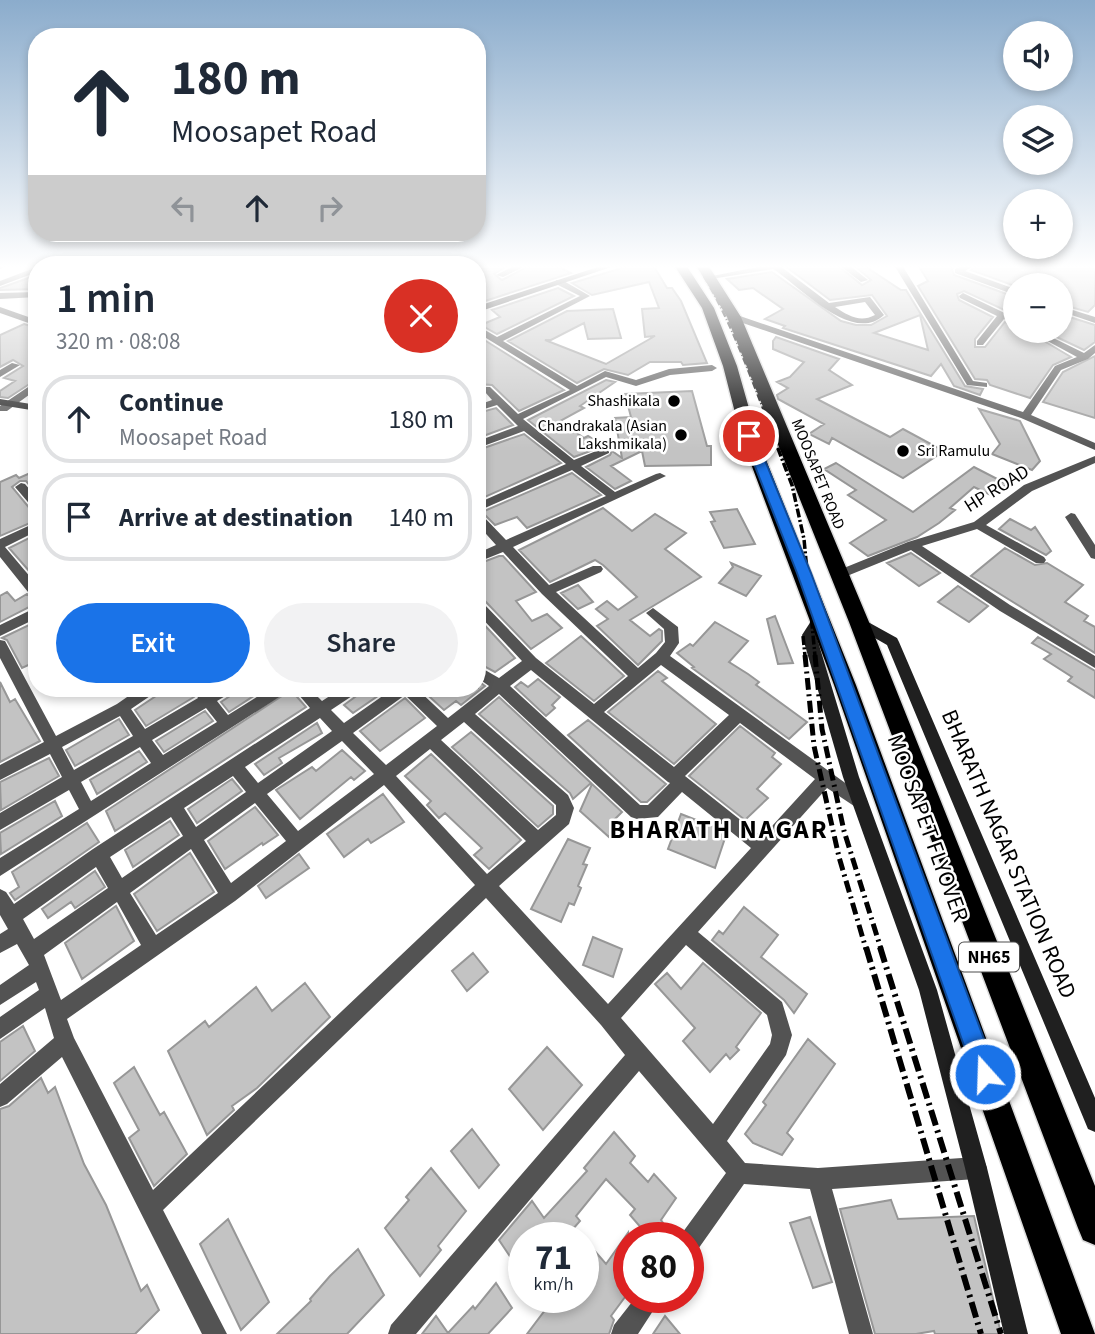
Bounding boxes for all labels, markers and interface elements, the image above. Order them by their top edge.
map controls [1003,21,1073,343]
button: sound [1003,21,1073,91]
text: 180 m [171,44,300,114]
icon: ahead [56,56,147,147]
button: layers [1003,105,1073,175]
text: Moosapet Road [171,109,378,155]
icon: left [165,189,203,227]
icon: ahead [238,189,276,227]
icon: right [311,189,349,227]
button: + [1003,189,1073,259]
text: 1 min [56,269,156,329]
button: − [1003,273,1073,343]
button: close [384,279,458,353]
text: 320 m · 08:08 [56,325,180,358]
text: Continue [119,384,224,421]
place label: Shashikala [587,390,660,412]
marker: Shashikala [666,393,682,409]
icon: ahead [60,400,98,438]
text: 180 m [388,401,454,438]
pin [719,406,779,466]
place label: Chandrakala (Asian Lakshmikala) [538,415,667,455]
street label: MOOSAPET ROAD [786,415,850,533]
icon: arrive [730,417,768,455]
text: Moosapet Road [119,421,268,454]
marker: Chandrakala (Asian Lakshmikala) [673,427,689,443]
place label: Sri Ramulu [917,440,990,462]
marker: Sri Ramulu [895,443,911,459]
street label: HP ROAD [959,458,1035,520]
icon: arrive [60,498,98,536]
text: Arrive at destination [119,499,353,536]
text: 140 m [388,499,454,536]
button: Exit [56,603,250,683]
button: Share [264,603,458,683]
street label: BHARATH NAGAR STATION ROAD [933,704,1085,1004]
street label: MOOSAPET FLYOVER [879,730,977,926]
district label: BHARATH NAGAR [609,811,829,848]
road number: NH65 [959,942,1019,972]
position arrow [948,1037,1022,1111]
speed limit sign: 80 [613,1222,704,1313]
text: 71 [535,1233,572,1283]
text: km/h [534,1272,573,1297]

